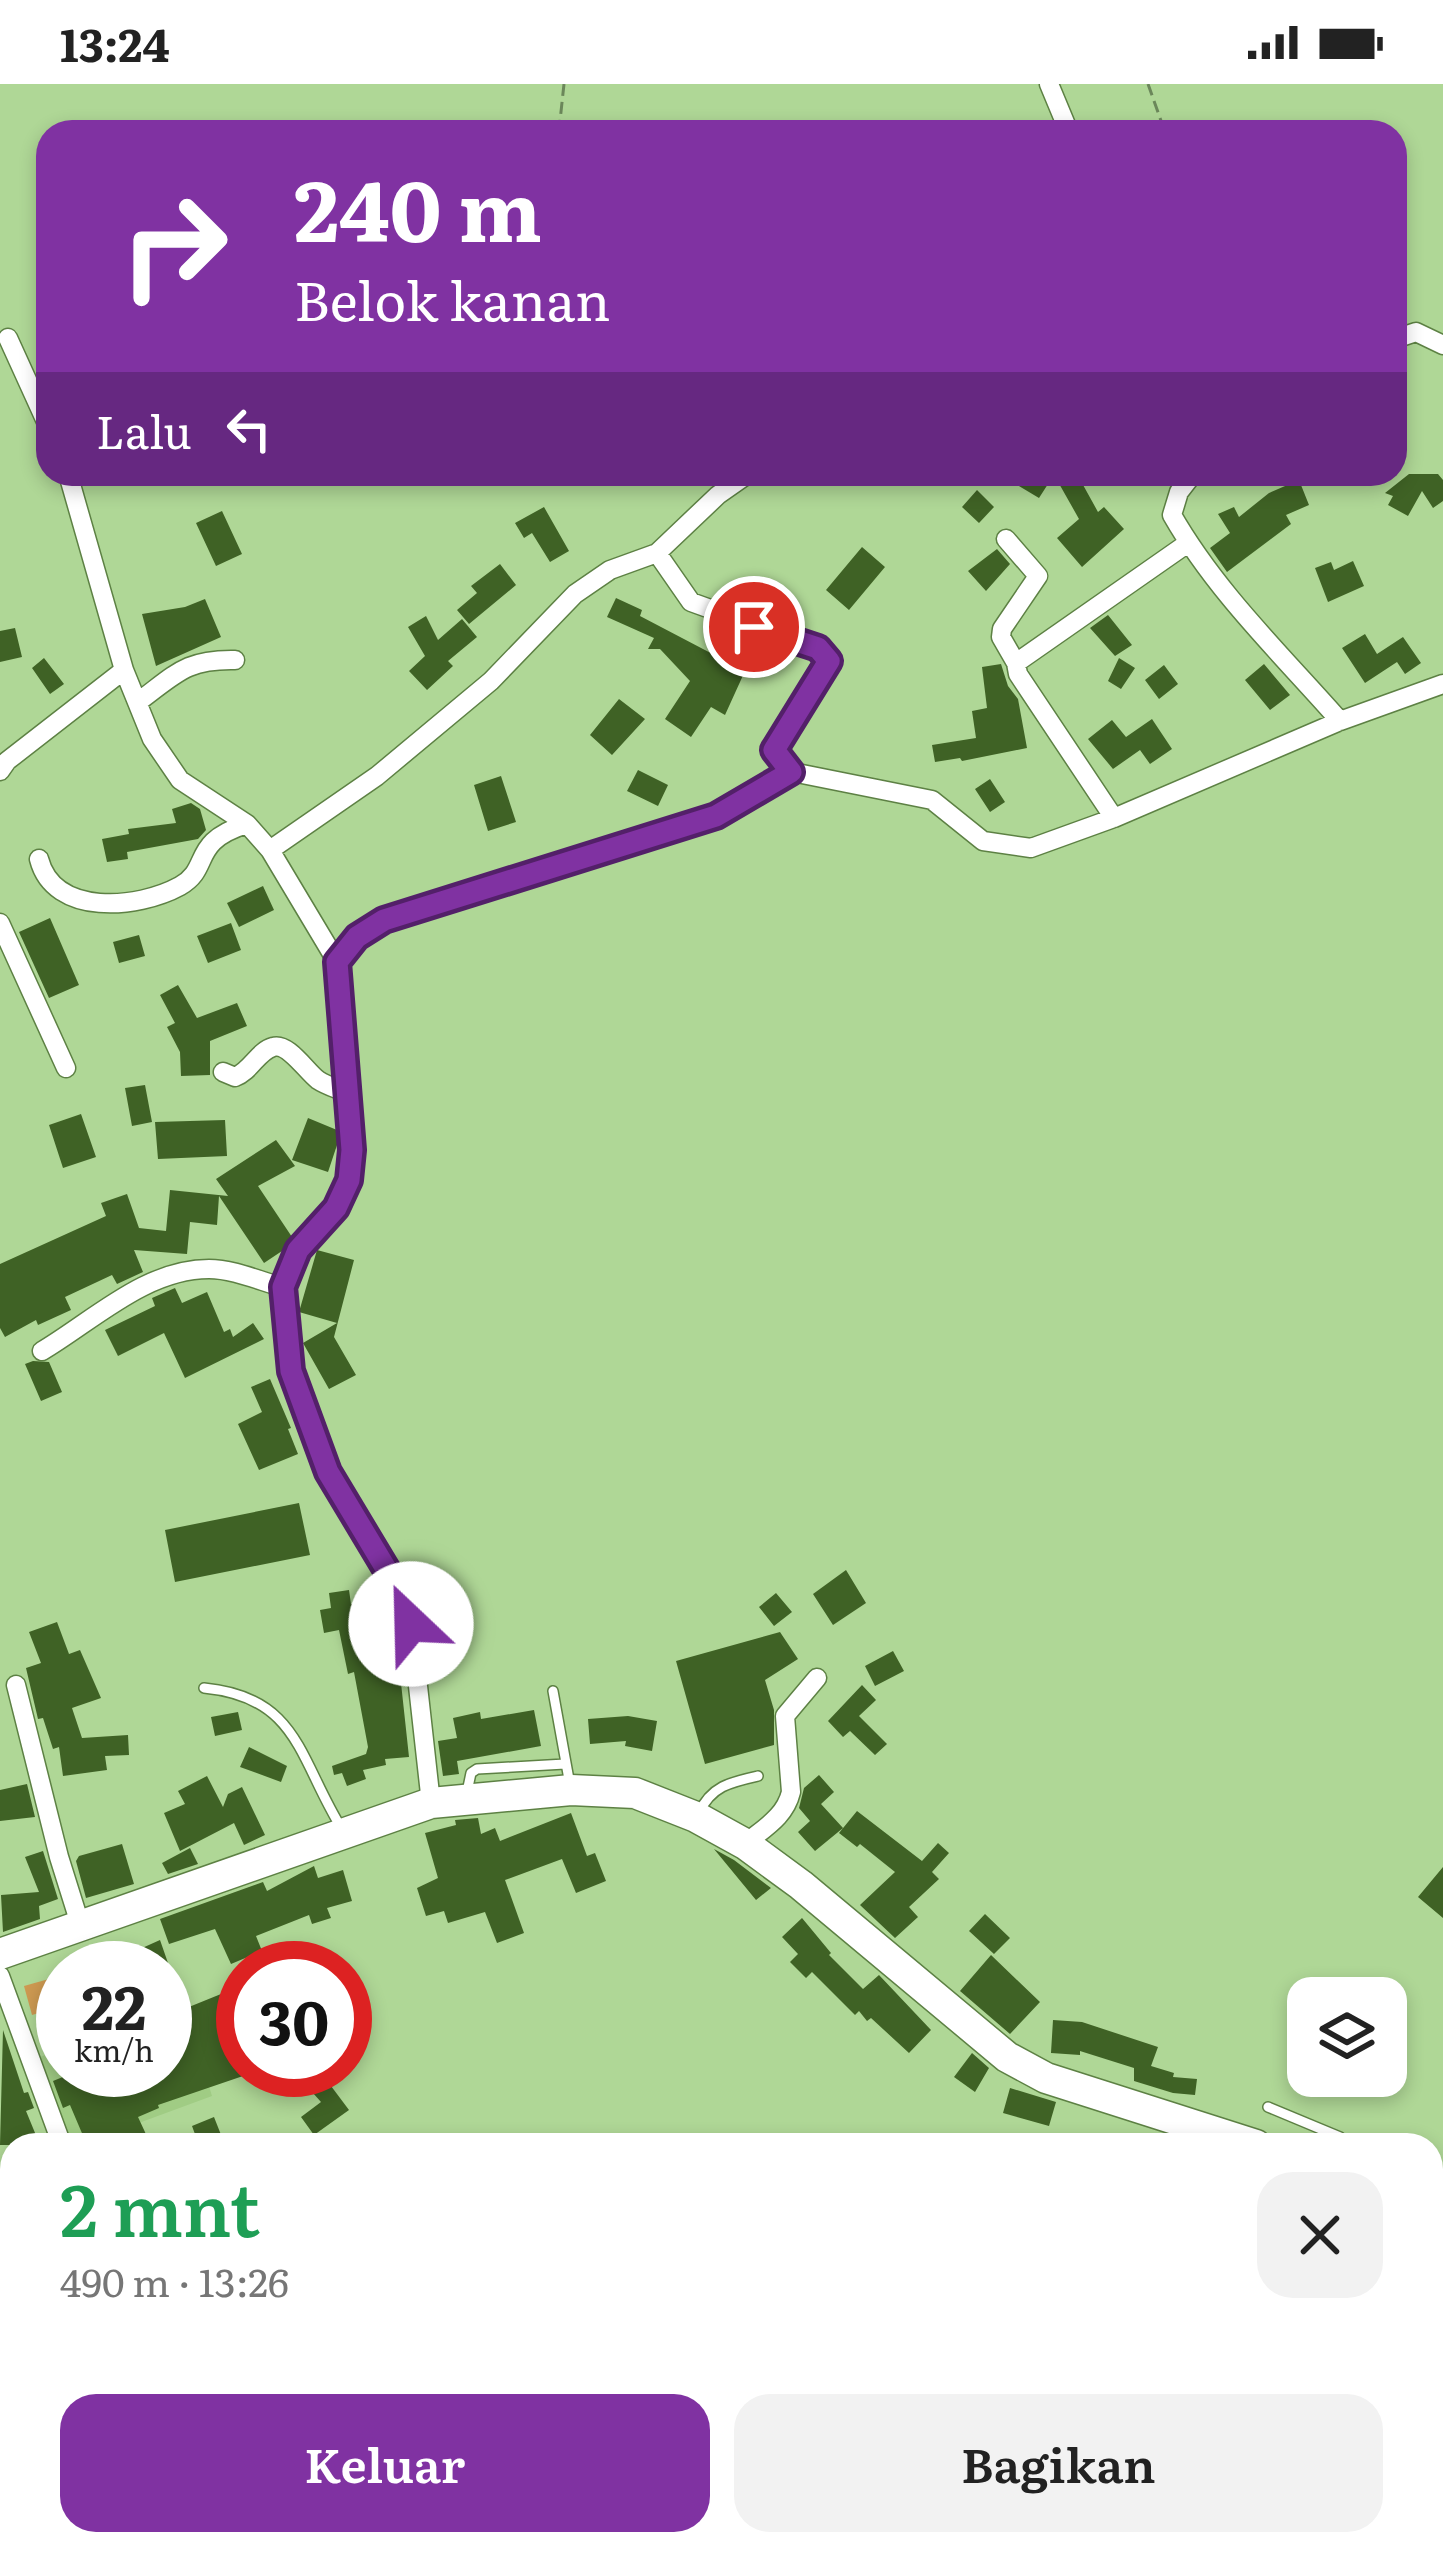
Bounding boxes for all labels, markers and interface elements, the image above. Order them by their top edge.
text: 13:24 [60,9,170,76]
text: 240 m [294,143,542,268]
icon: right [96,168,252,324]
text: Belok kanan [294,257,610,338]
text: Lalu [96,396,192,463]
icon: left [216,396,282,462]
pin [703,576,805,678]
icon: arrive [721,594,787,660]
position arrow [348,1561,474,1687]
speed limit sign: 30 [216,1941,372,2097]
text: 22 [82,1959,146,2048]
map controls [1287,1977,1407,2097]
button: layers [1287,1977,1407,2097]
text: km/h [74,2027,154,2071]
text: 2 mnt [60,2152,260,2259]
button: close [1257,2172,1383,2298]
text: 490 m · 13:26 [60,2251,289,2309]
button: Keluar [60,2394,710,2532]
button: Bagikan [734,2394,1383,2532]

